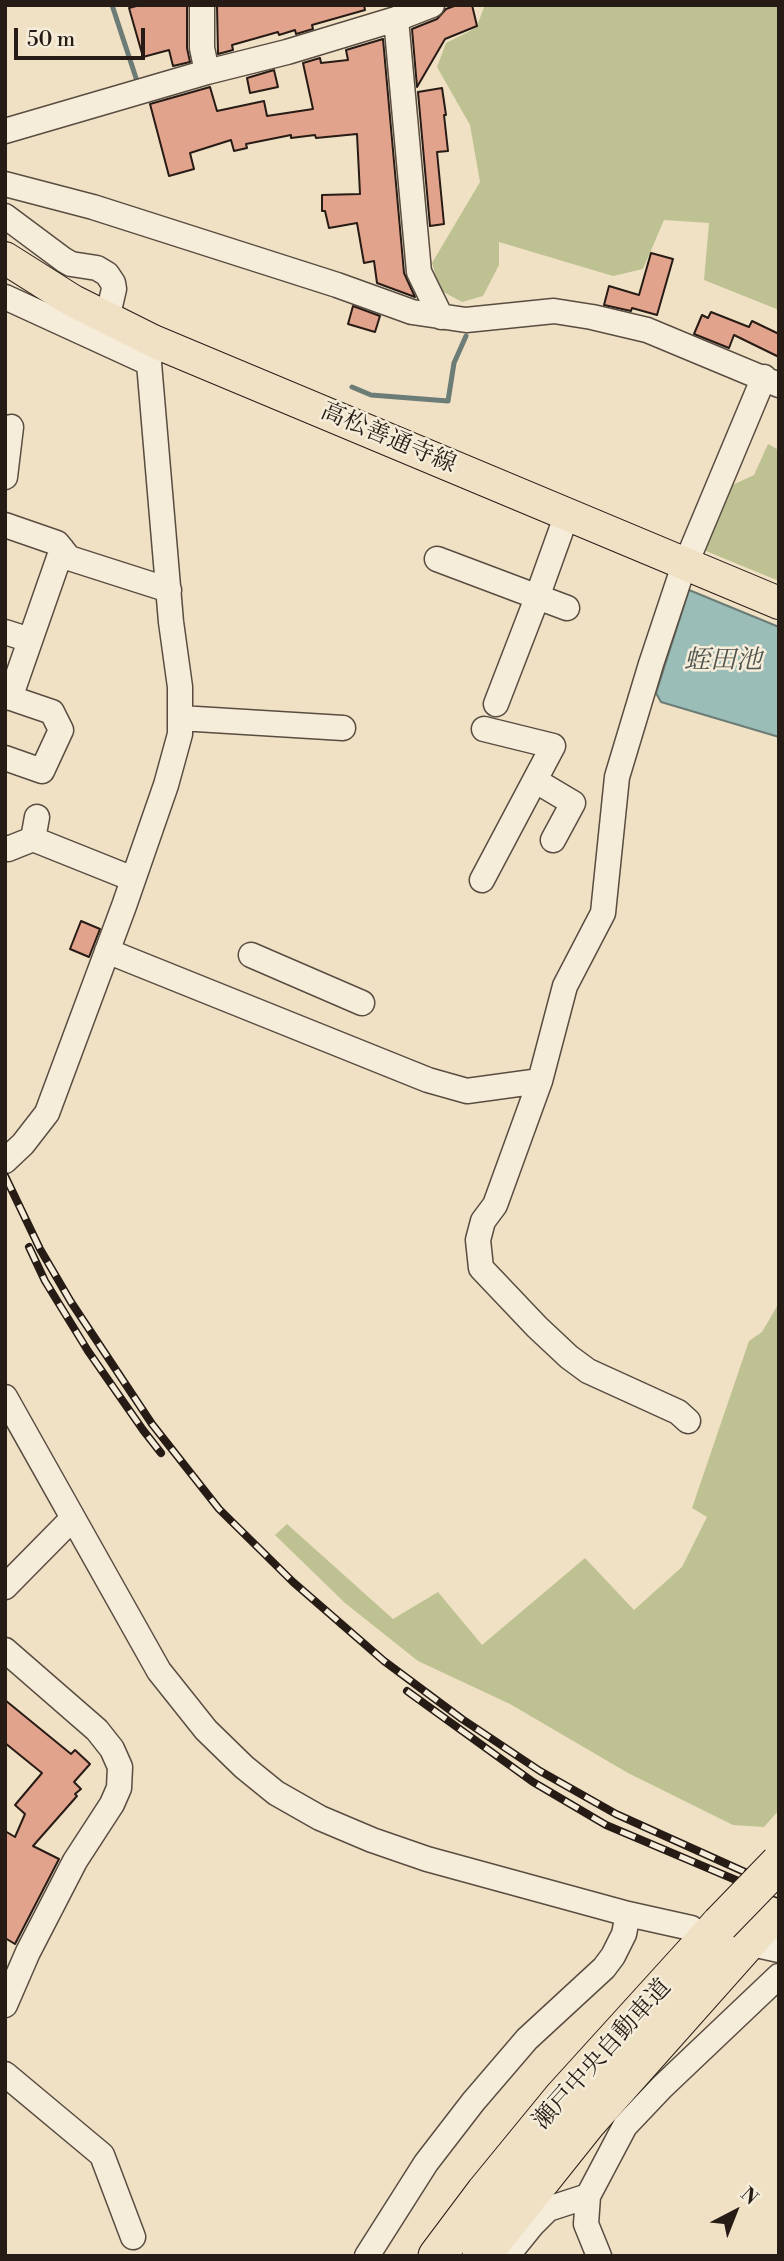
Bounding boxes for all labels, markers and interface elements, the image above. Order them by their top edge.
scale bar [18,14,149,58]
text: 50 m [27,27,75,53]
street label: 高松善通寺線 [316,398,460,480]
water label: 蛭田池 [684,646,762,678]
street label: 瀬戸中央自動車道 [528,1974,678,2136]
north arrow [700,2177,770,2247]
text: N [735,2182,763,2210]

